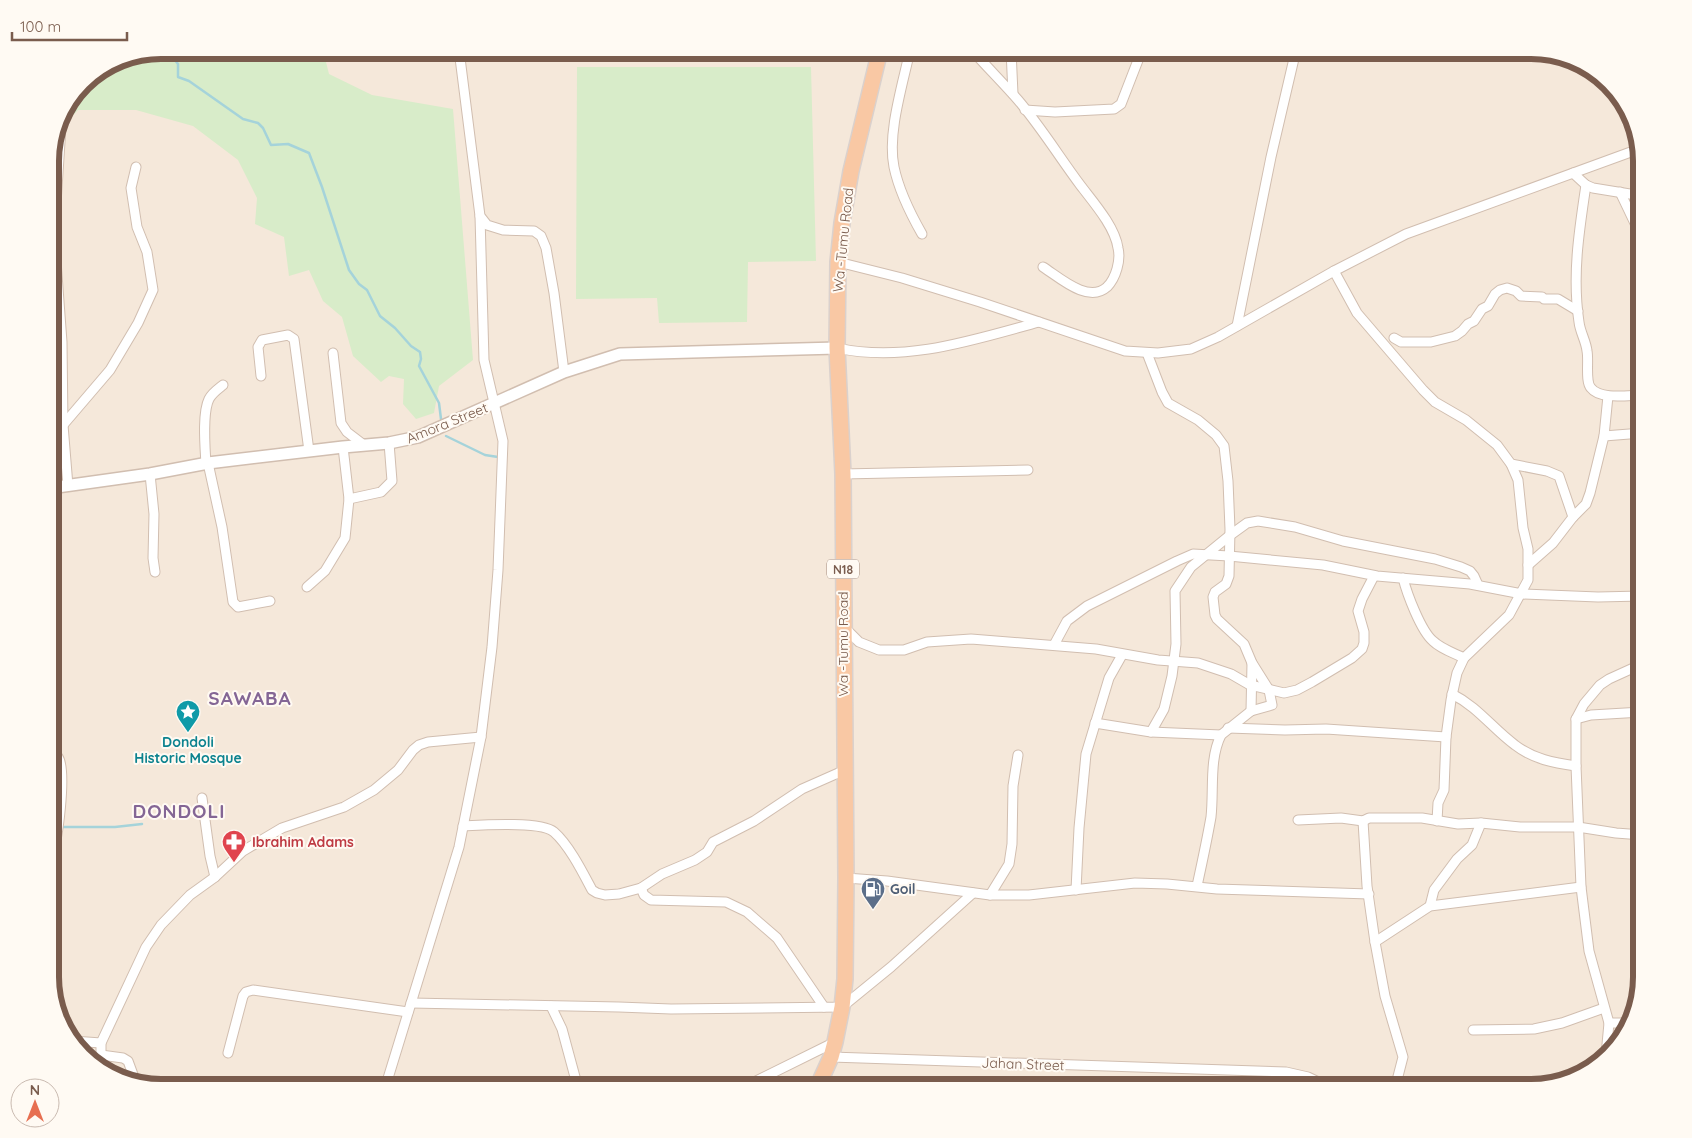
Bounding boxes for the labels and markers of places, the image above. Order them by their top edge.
place icon: Dondoli Historic Mosque [175,699,201,733]
place label: Dondoli Historic Mosque [134,733,242,767]
pharmacy icon: Ibrahim Adams [221,829,247,863]
place label: Ibrahim Adams [252,833,354,851]
fuel station icon: Goil [860,876,886,910]
place label: Goil [890,880,916,898]

